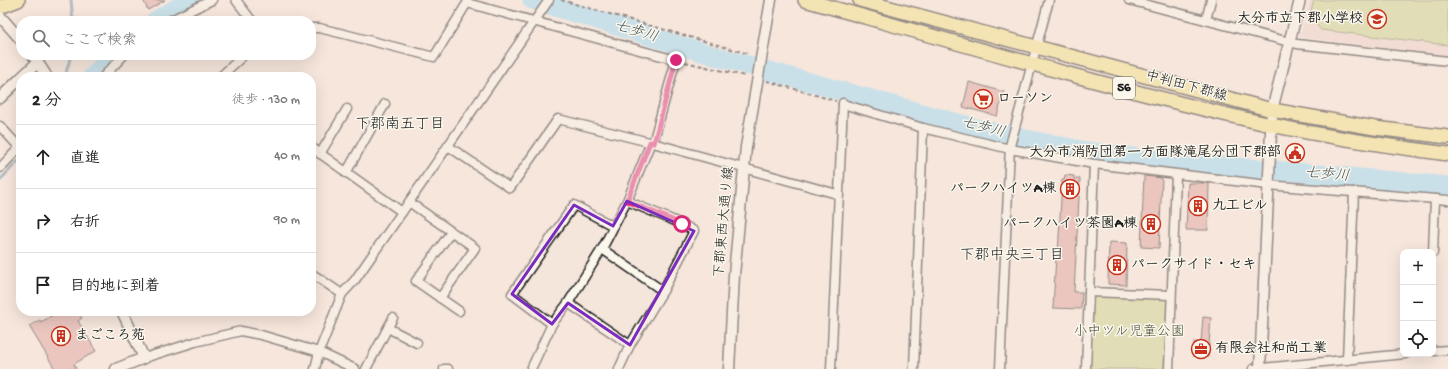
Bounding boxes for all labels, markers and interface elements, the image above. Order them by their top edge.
school or university icon: 大分市立下郡小学校 [1366,8,1388,30]
place label: 大分市立下郡小学校 [1237,10,1363,28]
search box [16,16,316,60]
water label: 七歩川 [612,16,660,47]
icon: search [30,27,52,49]
text: ここで検索 [62,32,137,50]
route end [667,51,685,69]
street label: 中判田下郡線 [1143,68,1229,106]
road number: 56 [1113,77,1135,99]
supermarket icon: ローソン [972,88,994,110]
place label: ローソン [997,91,1053,108]
text: 2 分 [32,92,61,112]
text: 徒歩 · 130 m [232,93,300,108]
water label: 七歩川 [959,113,1007,143]
district label: 下郡南五丁目 [355,115,445,134]
public building icon: 大分市消防団第一方面隊滝尾分団下郡部 [1284,142,1306,164]
place label: 大分市消防団第一方面隊滝尾分団下郡部 [1029,144,1281,162]
icon: ahead [32,146,54,168]
text: 40 m [274,149,300,164]
text: 直進 [70,150,100,168]
water label: 七歩川 [1304,163,1350,186]
street label: 下郡東西大通り線 [712,165,738,279]
building icon: パークハイツA棟 [1059,178,1081,200]
place label: パークハイツA棟 [950,181,1057,198]
building icon: 九工ビル [1187,195,1209,217]
place label: 九工ビル [1212,198,1268,215]
icon: right [32,210,54,232]
text: 90 m [274,213,300,228]
building icon: パークハイツ茶園A棟 [1140,213,1162,235]
text: 右折 [70,214,100,232]
route start [673,215,691,233]
place label: パークハイツ茶園A棟 [1003,215,1138,233]
district label: 下郡中央三丁目 [959,246,1065,265]
map controls [1400,249,1436,357]
button: + [1400,249,1436,285]
building icon: パークサイド・セキ [1106,254,1128,276]
place label: パークサイド・セキ [1131,257,1256,274]
icon: arrive [32,274,54,296]
text: 目的地に到着 [70,278,160,296]
button: − [1400,285,1436,321]
button: locate [1400,321,1436,357]
park label: 小中ツル児童公園 [1073,324,1185,341]
building icon: まごころ苑 [50,325,72,347]
place label: まごころ苑 [75,327,145,345]
office icon: 有限会社和尚工業 [1190,338,1212,360]
place label: 有限会社和尚工業 [1215,340,1327,358]

